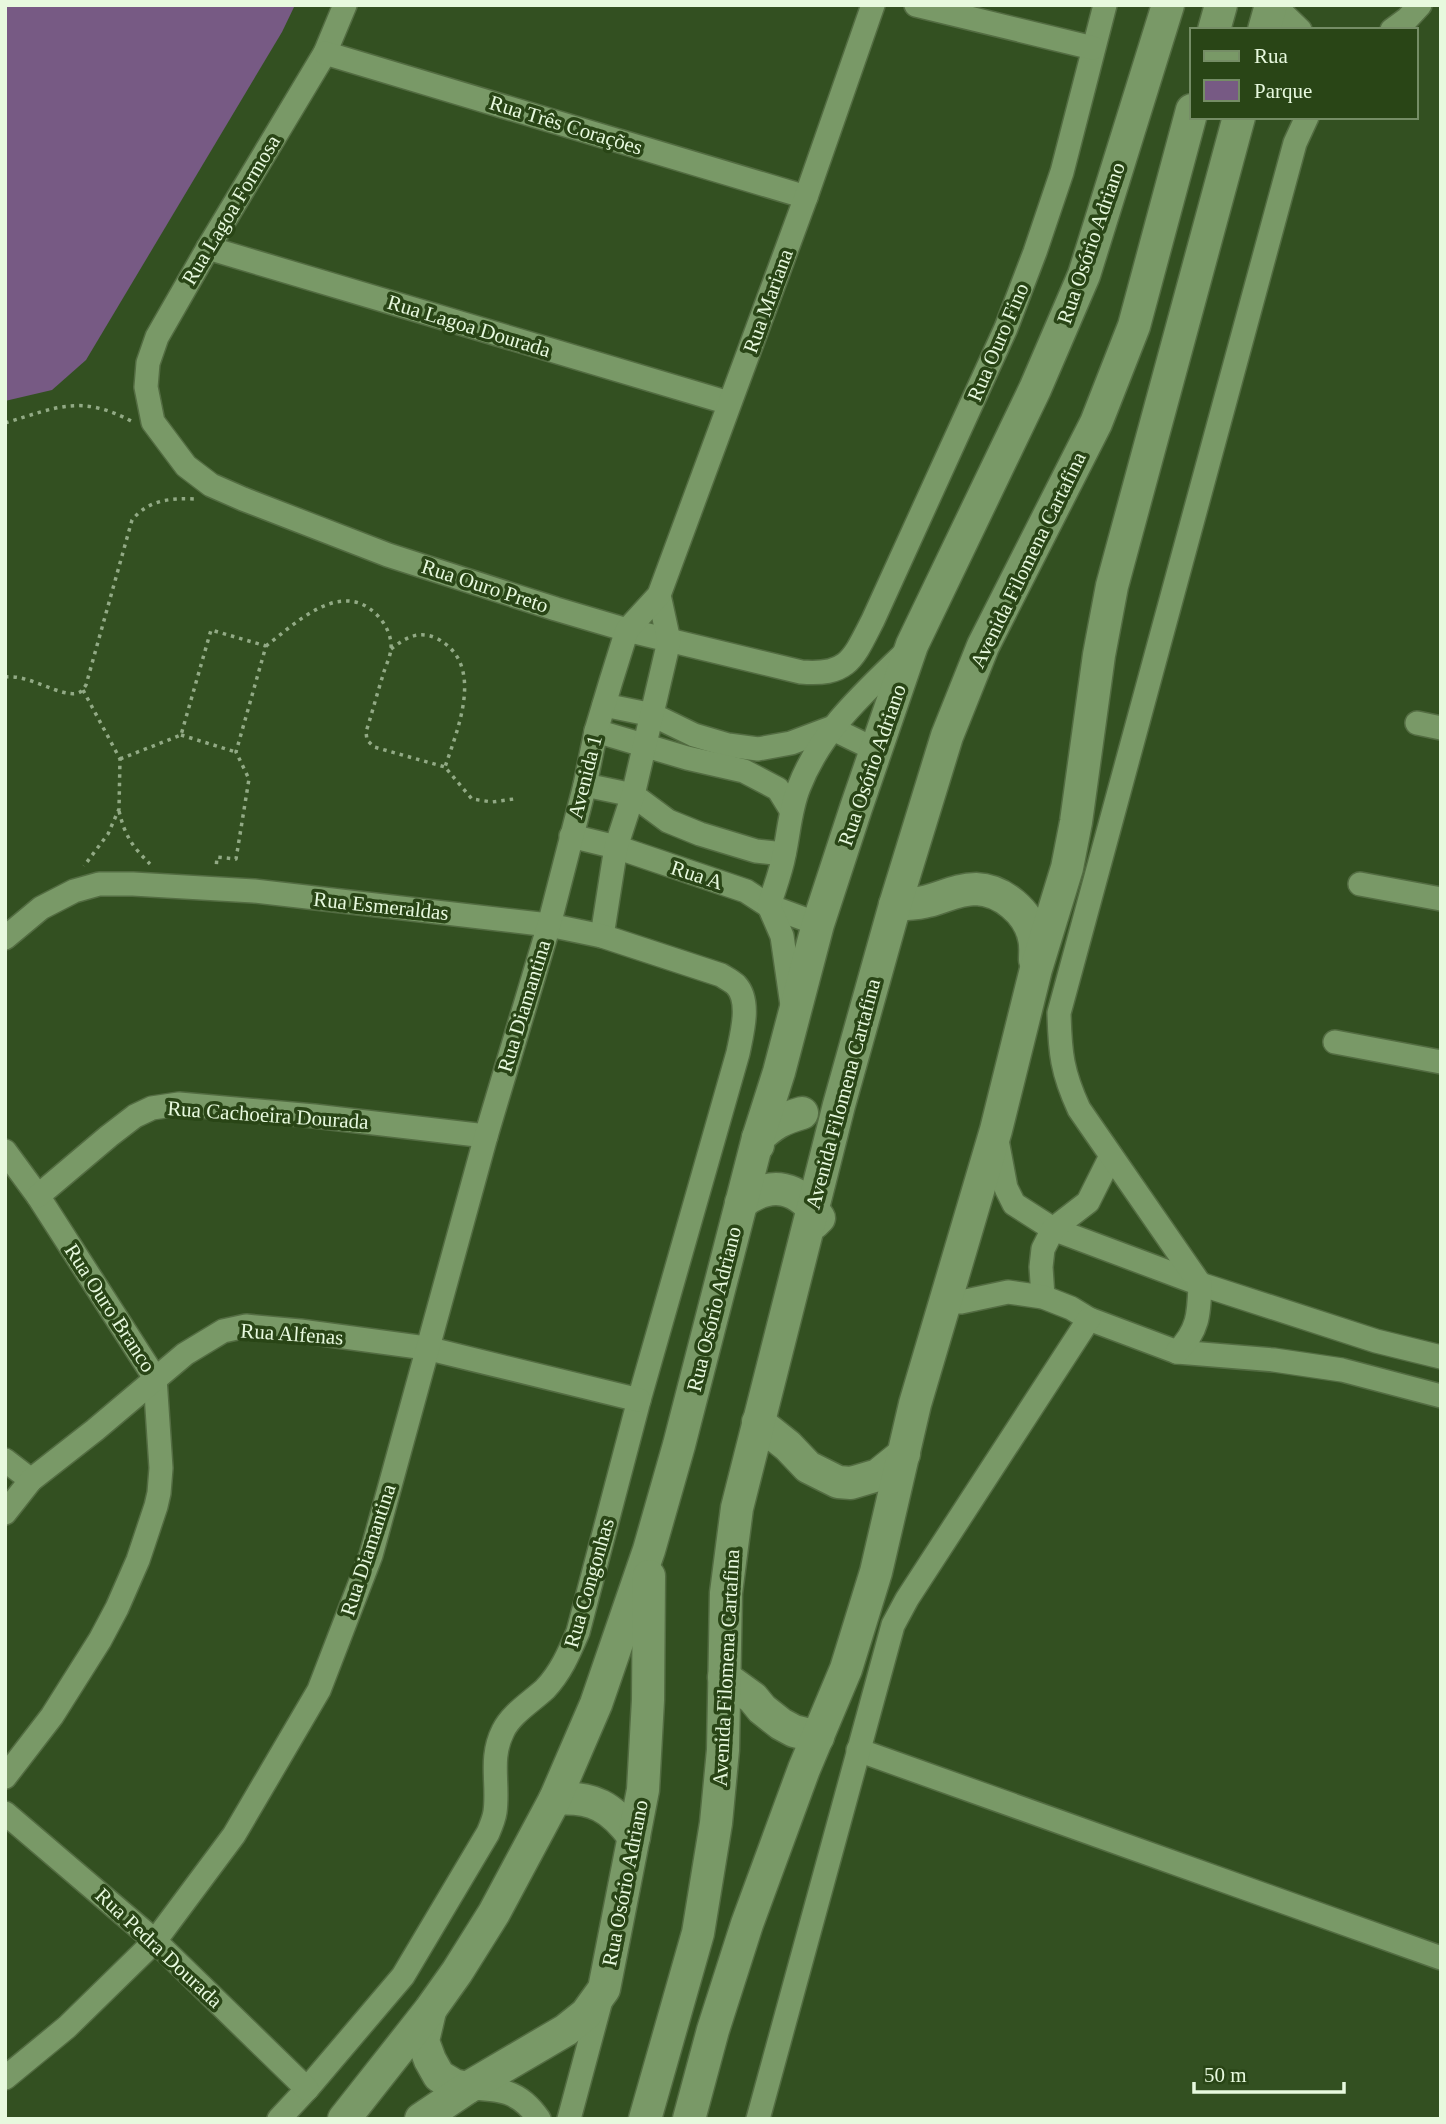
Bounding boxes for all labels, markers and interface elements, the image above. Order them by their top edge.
legend [1190,28,1418,119]
text: Rua [1254,44,1289,68]
text: Parque [1254,79,1312,103]
street label: Rua Três Corações [487,90,645,160]
street label: Rua Lagoa Formosa [177,130,285,289]
street label: Rua Osório Adriano [1052,159,1130,327]
street label: Rua Mariana [738,245,798,356]
street label: Rua Ouro Fino [962,279,1034,405]
street label: Rua Lagoa Dourada [385,290,554,362]
street label: Avenida Filomena Cartafina [965,447,1091,672]
street label: Rua Ouro Preto [419,554,551,618]
street label: Rua Osório Adriano [833,681,911,849]
street label: Avenida 1 [563,733,607,821]
street label: Rua A [668,855,727,895]
street label: Rua Esmeraldas [312,887,450,925]
street label: Rua Diamantina [492,936,556,1075]
street label: Avenida Filomena Cartafina [801,976,886,1212]
street label: Rua Cachoeira Dourada [167,1096,370,1134]
street label: Rua Osório Adriano [682,1224,746,1394]
street label: Rua Ouro Branco [60,1239,160,1377]
street label: Rua Alfenas [240,1318,344,1350]
street label: Rua Diamantina [335,1480,401,1619]
street label: Rua Congonhas [559,1515,619,1651]
street label: Avenida Filomena Cartafina [708,1548,744,1787]
street label: Rua Osório Adriano [597,1798,653,1968]
street label: Rua Pedra Dourada [91,1883,228,2013]
scale bar [1194,2050,1344,2094]
text: 50 m [1204,2063,1247,2087]

